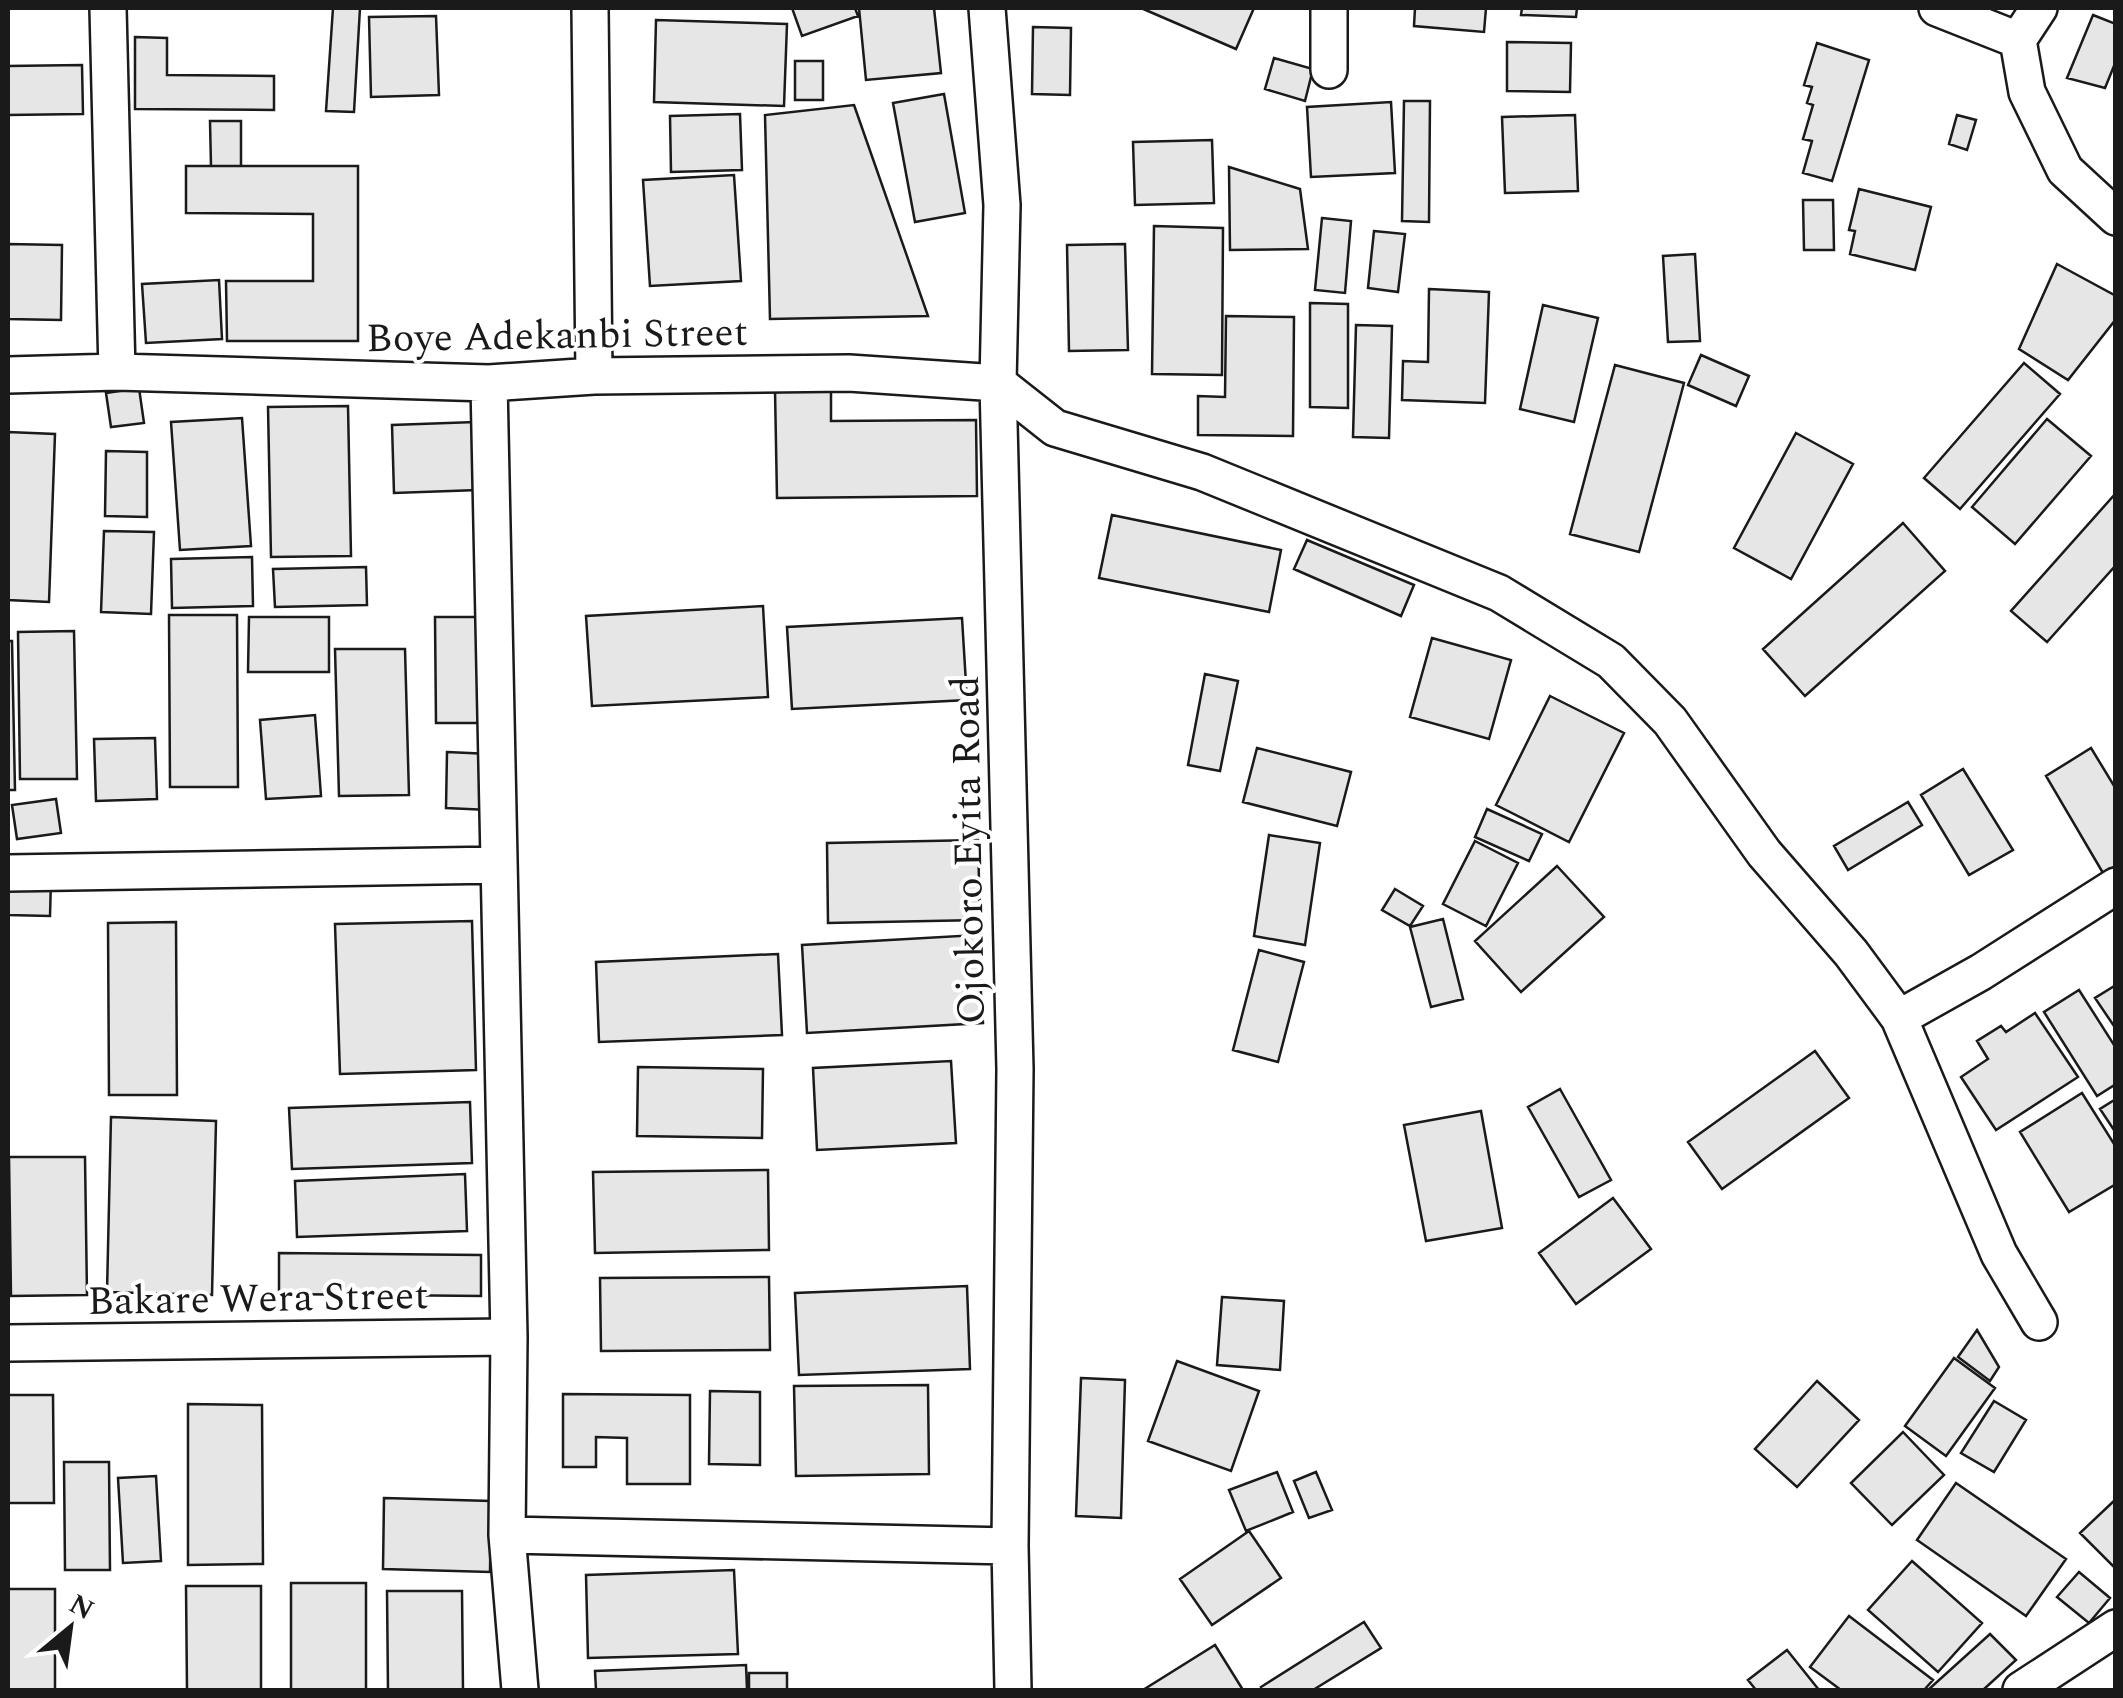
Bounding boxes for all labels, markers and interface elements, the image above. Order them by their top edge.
street label: Boye Adekanbi Street [366,303,748,370]
street label: Ojokoro Eyita Road [936,675,1003,1025]
street label: Bakare Wera Street [87,1266,429,1333]
north arrow [20,1578,120,1678]
text: N [61,1583,102,1632]

